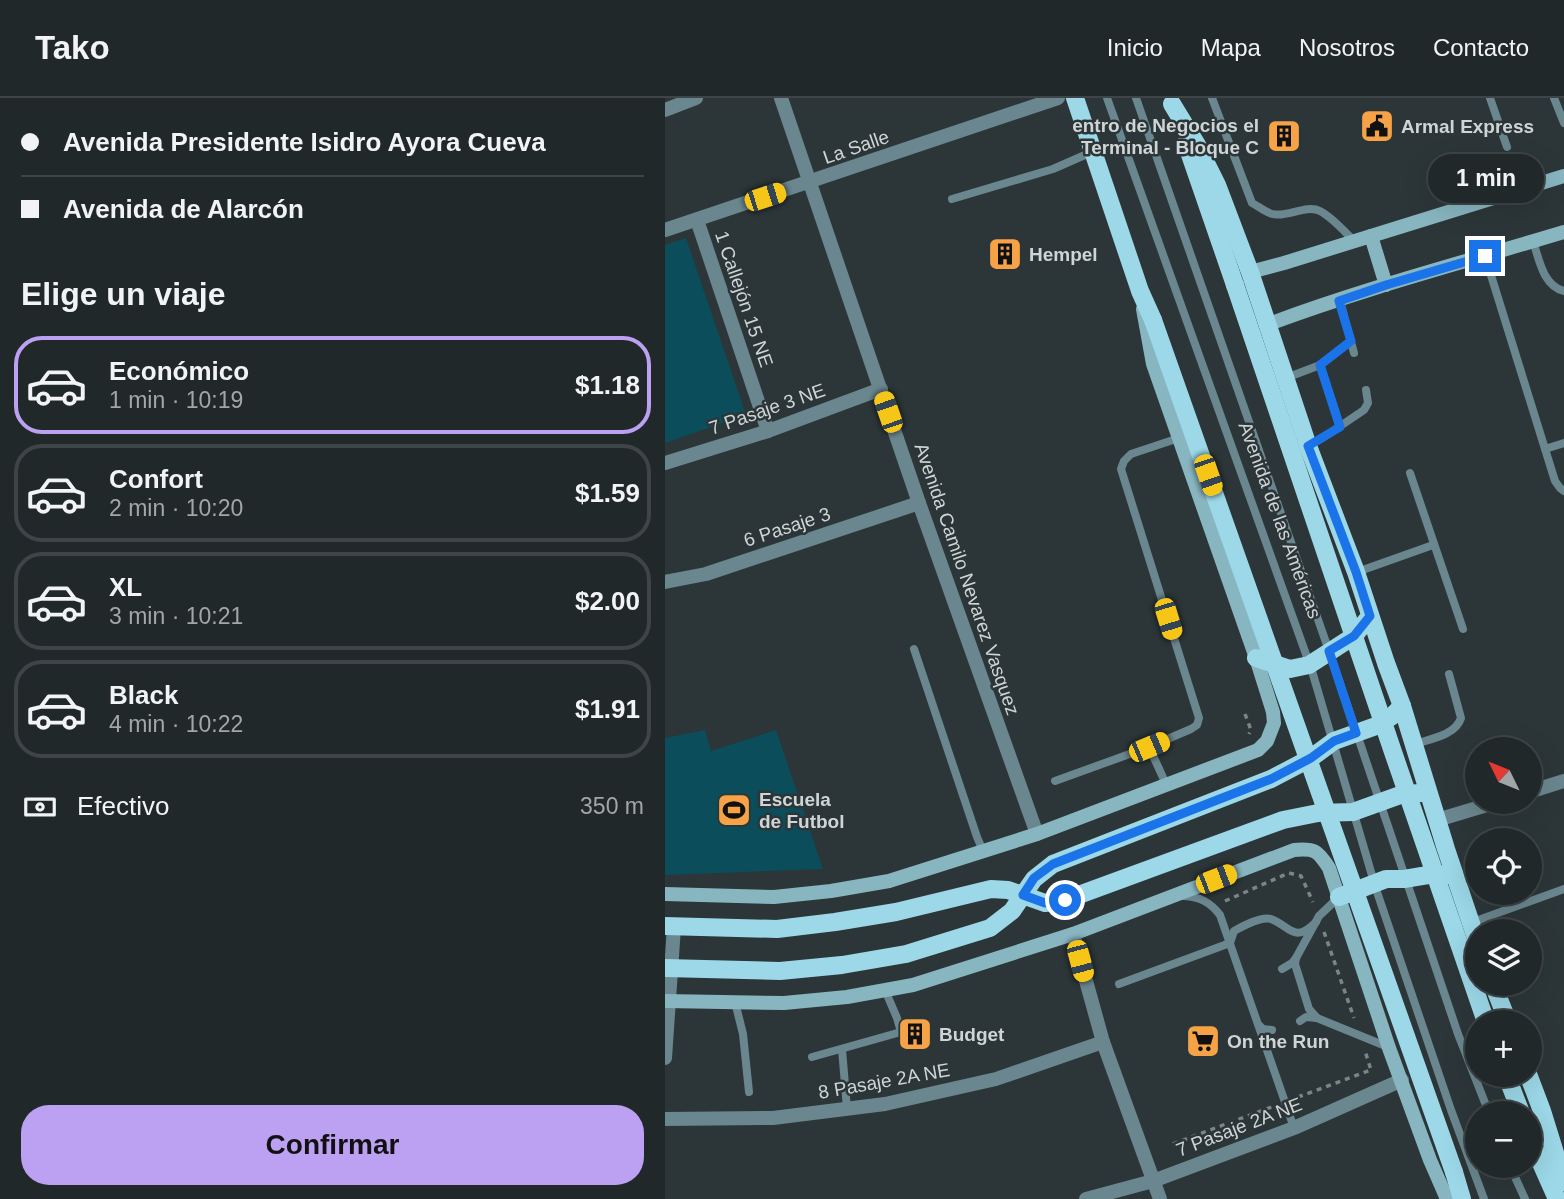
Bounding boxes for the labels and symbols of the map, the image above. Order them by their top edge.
public building icon: Armal Express [1358,107,1396,145]
place label: entro de Negocios el Terminal - Bloque C [1072,115,1259,158]
place label: Armal Express [1401,116,1534,137]
building icon: entro de Negocios el Terminal - Bloque C [1265,117,1303,155]
street label: La Salle [820,126,892,168]
callout: 1 min [1427,155,1543,204]
car [742,181,789,213]
street label: 1 Callejón 15 NE [711,228,777,370]
building icon: Hempel [986,235,1024,273]
route end [1469,240,1501,272]
place label: Hempel [1029,244,1098,265]
street label: 7 Pasaje 3 NE [706,379,828,439]
car [872,389,905,435]
street label: Avenida de las Américas [1235,419,1325,621]
street label: Avenida Camilo Nevarez Vasquez [910,440,1024,718]
car [1192,452,1225,498]
street label: 6 Pasaje 3 [741,503,833,551]
car [1152,596,1185,642]
car [1126,729,1173,765]
north arrow [1465,737,1542,814]
place label: Escuela de Futbol [759,789,844,832]
sports icon: Escuela de Futbol [715,791,753,829]
car [1193,862,1240,896]
route start [1049,884,1081,916]
car [1065,938,1096,984]
building icon: Budget [896,1015,934,1053]
supermarket icon: On the Run [1184,1022,1222,1060]
place label: Budget [939,1024,1005,1045]
place label: On the Run [1227,1031,1329,1052]
street label: 8 Pasaje 2A NE [817,1059,951,1103]
street label: 7 Pasaje 2A NE [1173,1093,1305,1161]

